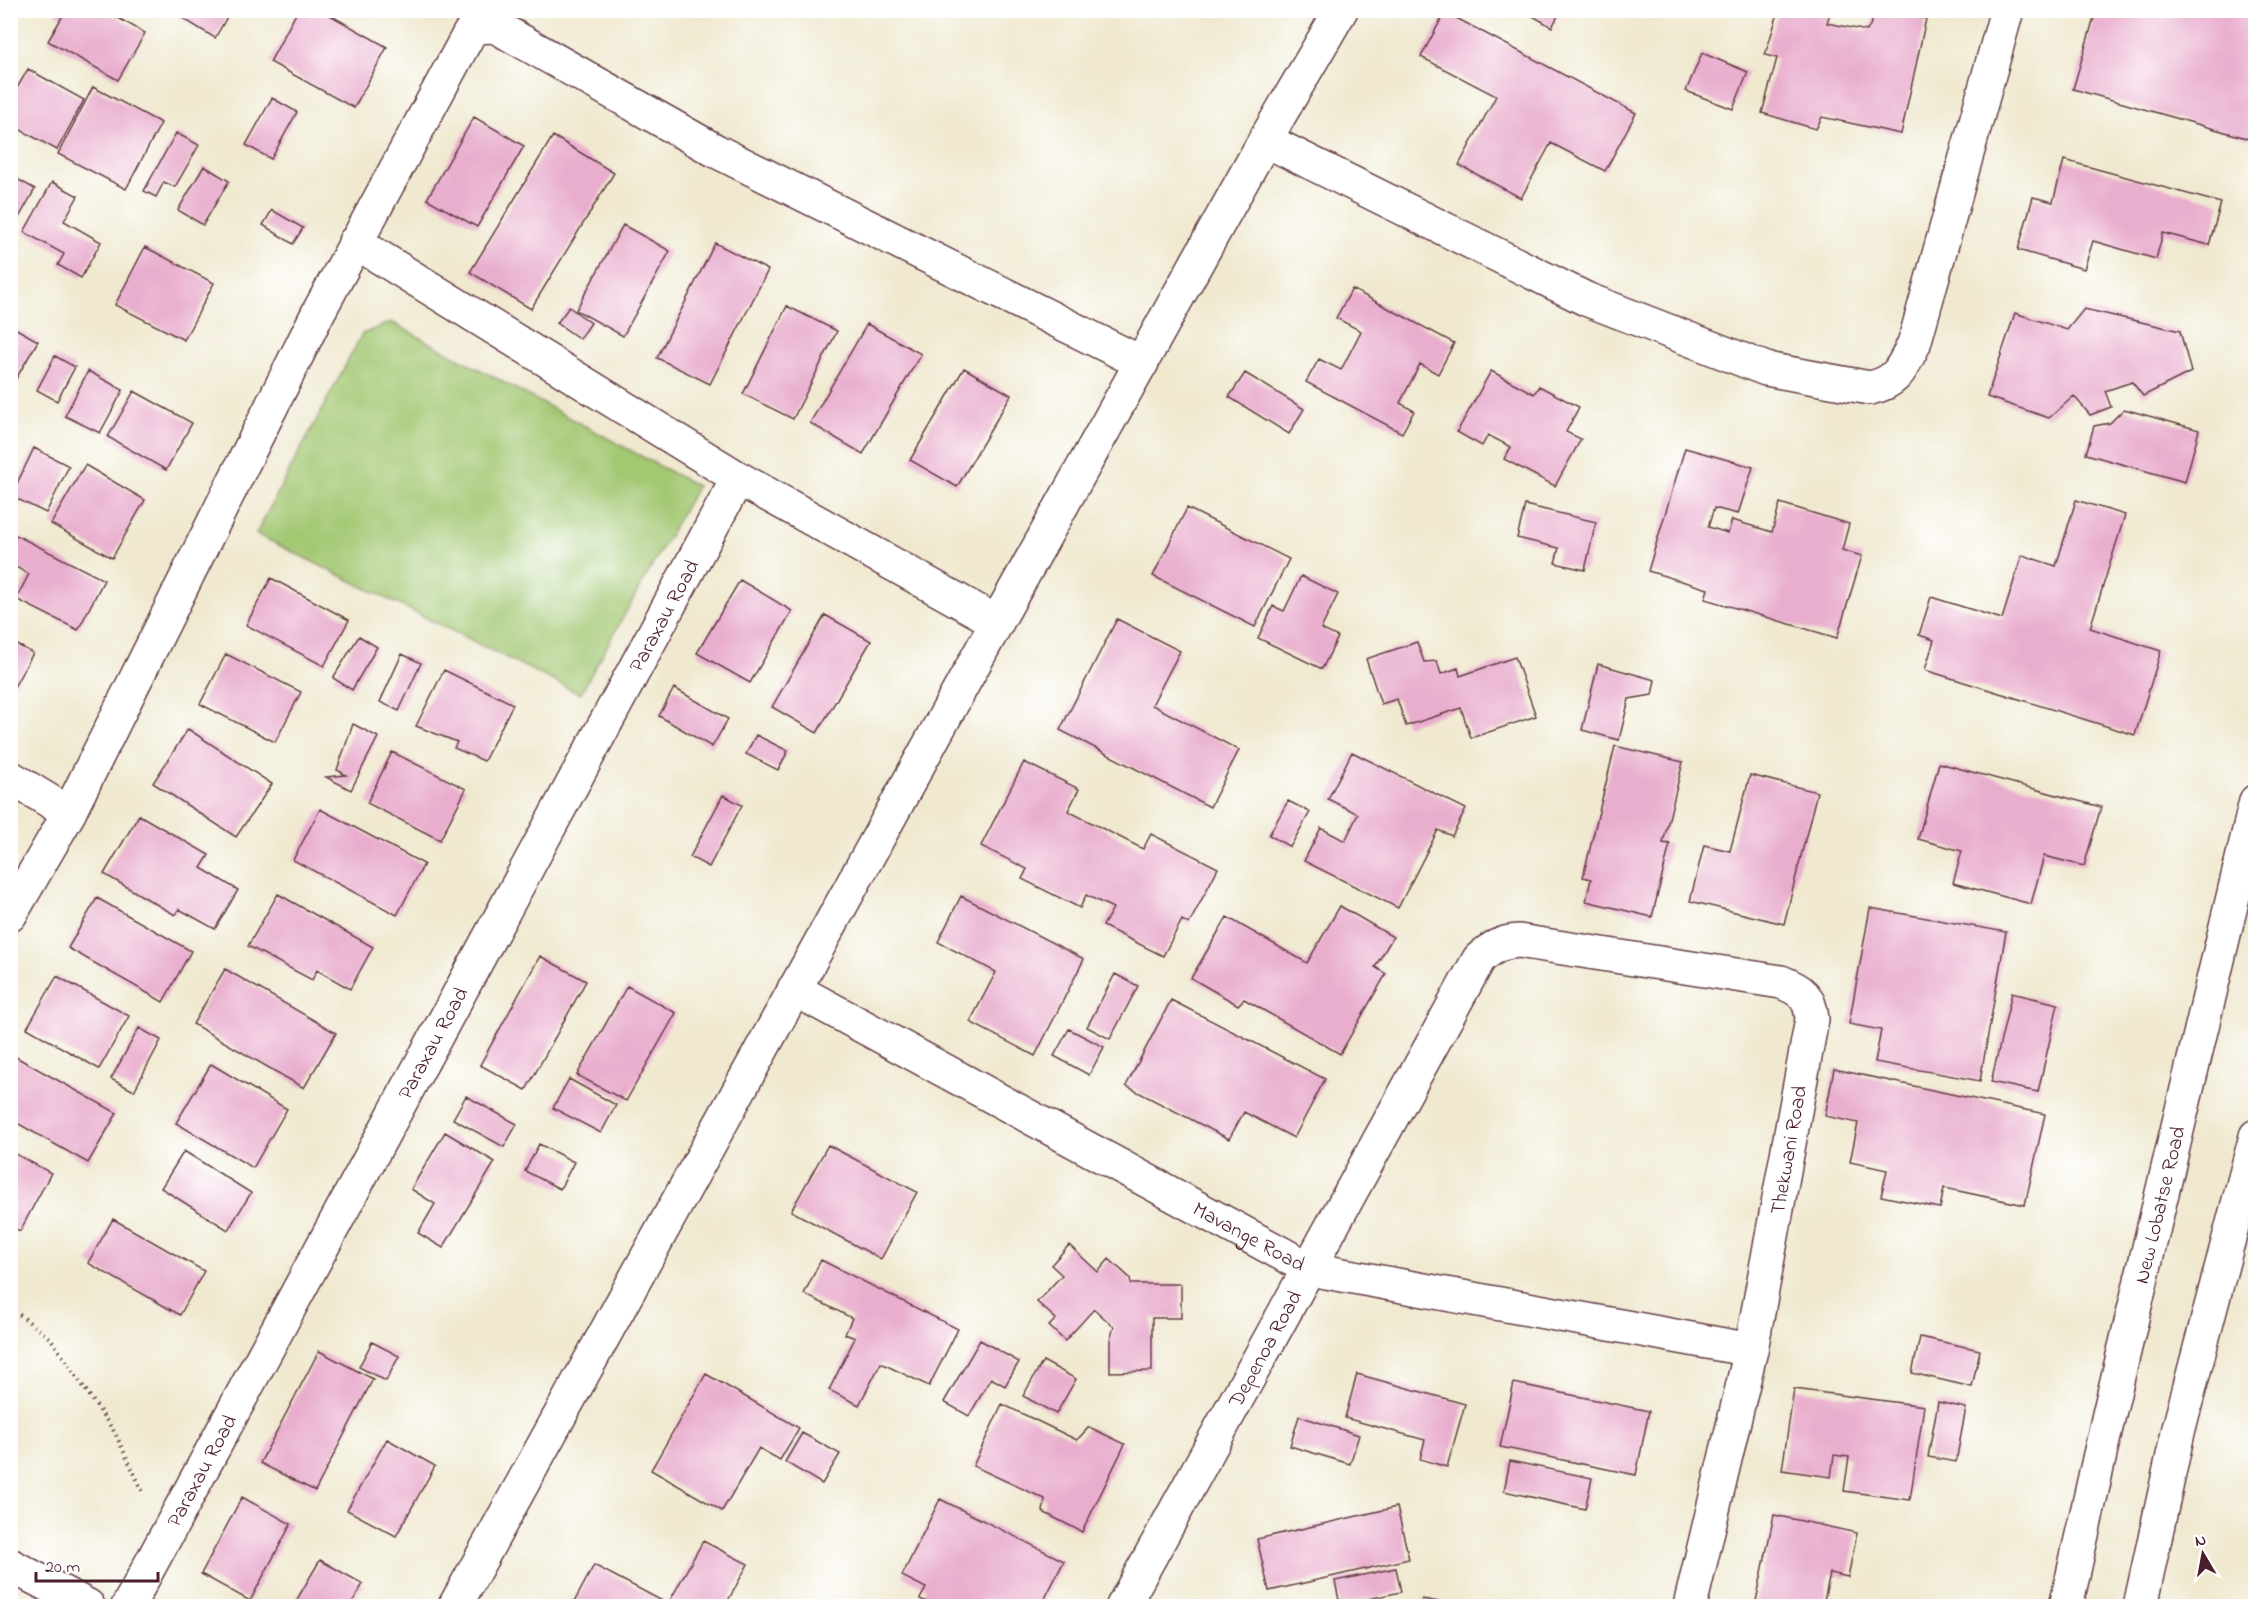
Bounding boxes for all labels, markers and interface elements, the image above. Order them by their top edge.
street label: Paraxau Road [623,555,708,678]
street label: Paraxau Road [392,982,477,1106]
street label: Thekwani Road [1764,1083,1816,1217]
street label: New Lobatse Road [2128,1123,2195,1287]
street label: Mavange Road [1187,1195,1310,1281]
street label: Depenoa Road [1222,1285,1311,1414]
street label: Paraxau Road [160,1410,246,1533]
north arrow [2173,1524,2233,1584]
text: N [2193,1528,2208,1554]
scale bar [36,1545,158,1583]
text: 20 m [45,1555,80,1581]

